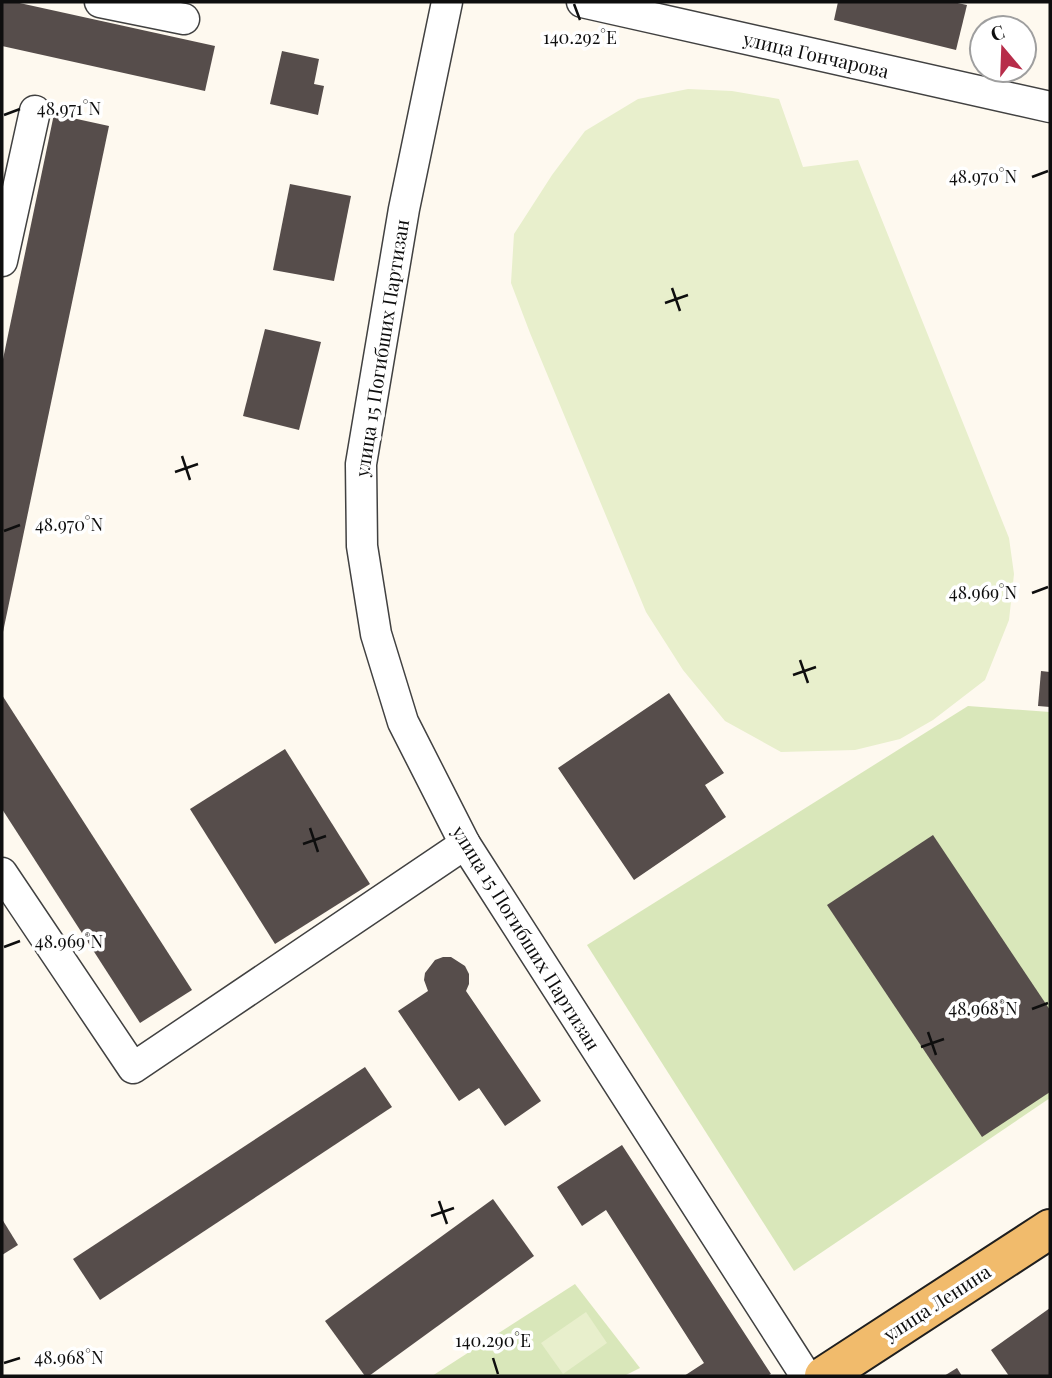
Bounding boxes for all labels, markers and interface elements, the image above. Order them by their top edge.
north arrow [968,14,1038,84]
text: С [987,18,1008,46]
street label: улица Гончарова [740,24,892,84]
text: 140.292°E [543,25,617,49]
text: 48.971°N [37,96,101,120]
text: 48.970°N [949,164,1017,188]
street label: улица 15 Погибших Партизан [348,217,414,480]
text: 48.970°N [35,512,103,536]
text: 48.969°N [949,580,1018,604]
street label: улица 15 Погибших Партизан [446,819,607,1055]
text: 48.969°N [35,929,104,953]
text: 48.968°N [948,996,1018,1020]
street label: улица Ленина [877,1257,996,1347]
text: 140.290°E [455,1328,531,1352]
text: 48.968°N [34,1345,104,1369]

